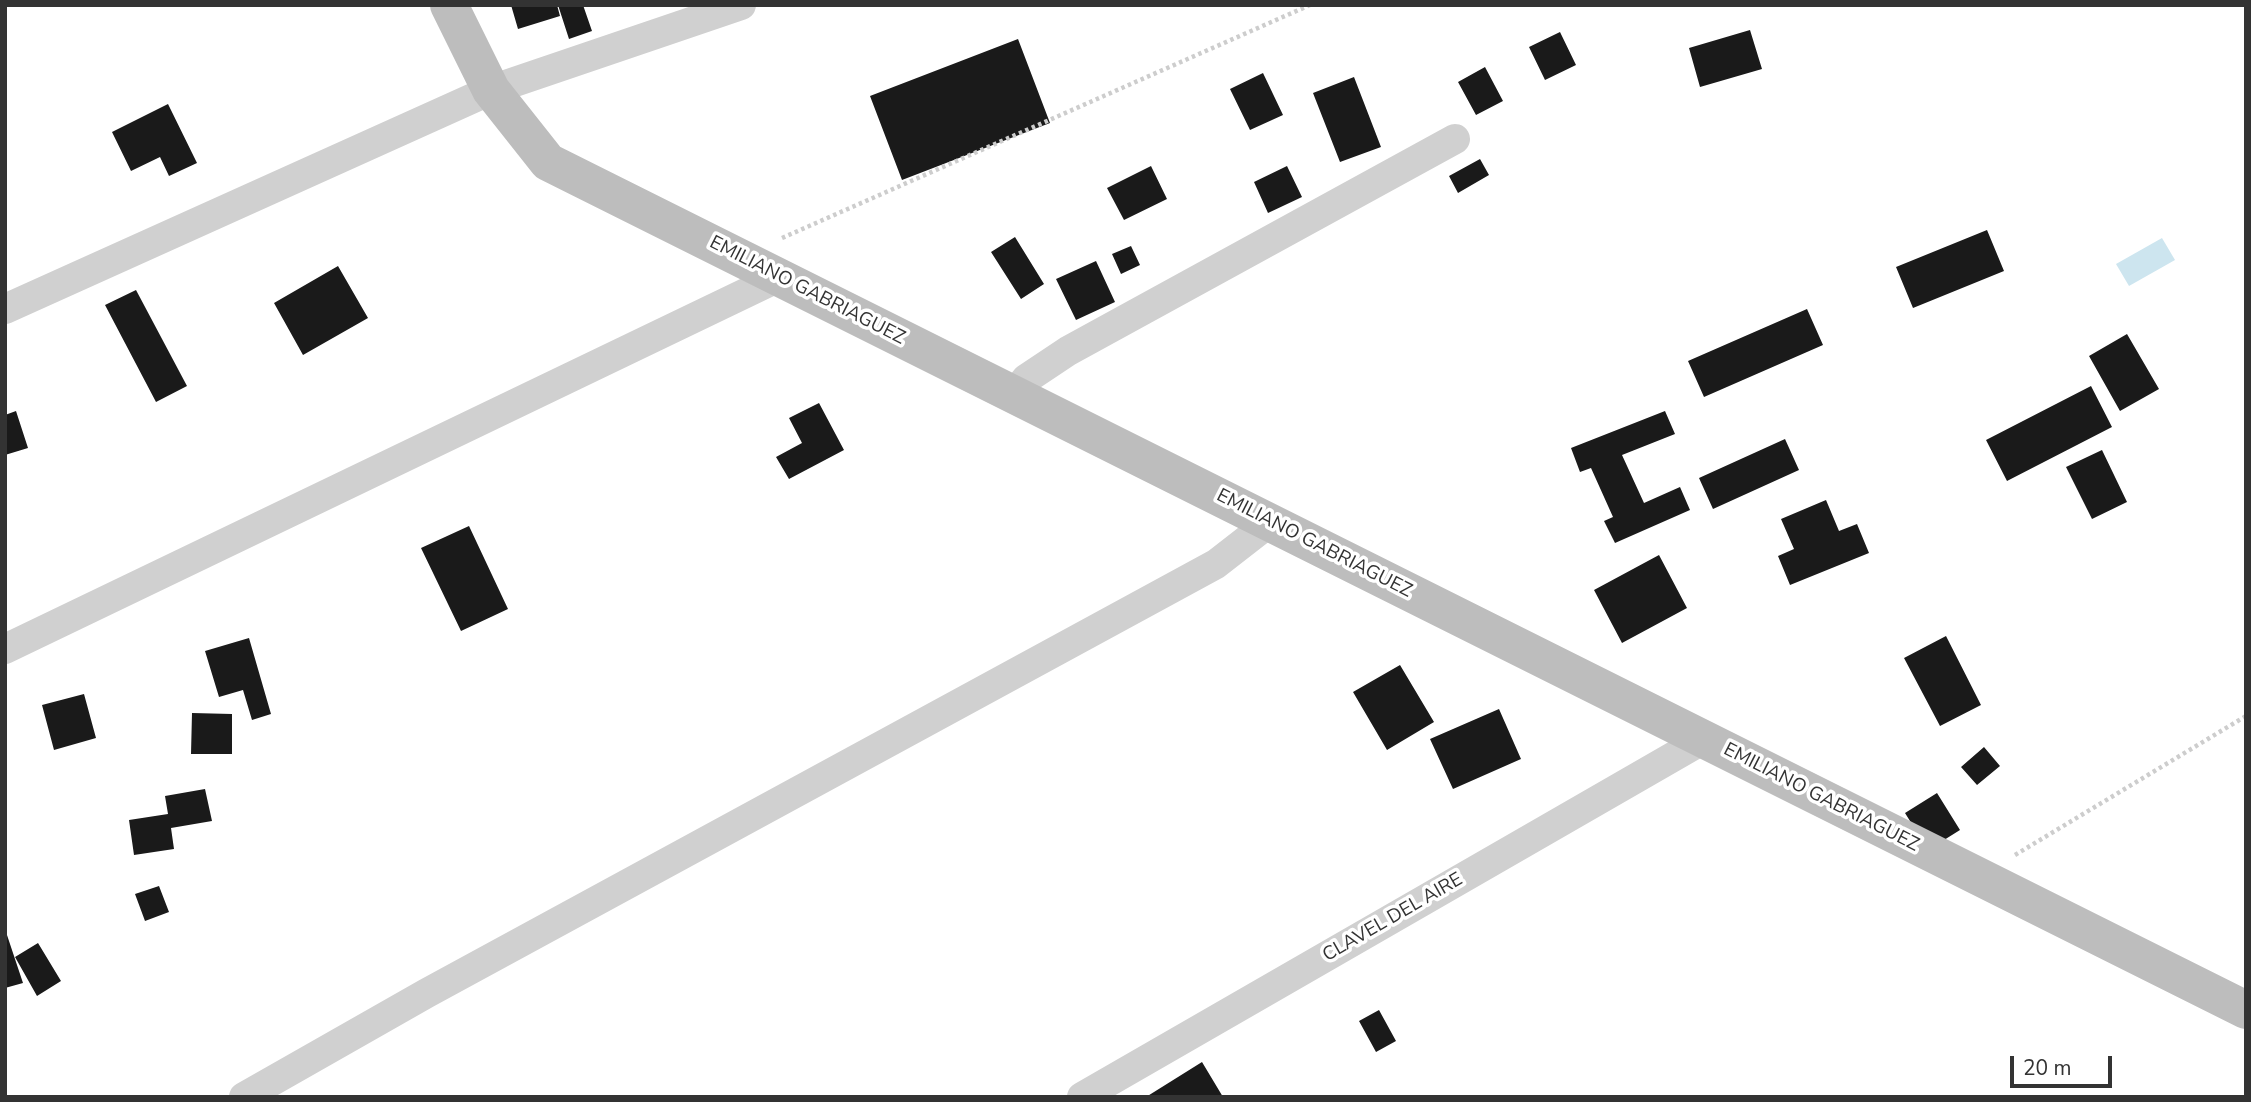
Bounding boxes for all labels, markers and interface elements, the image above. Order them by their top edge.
street label: EMILIANO GABRIAGUEZ [705,232,909,350]
street label: EMILIANO GABRIAGUEZ [1212,485,1416,603]
street label: EMILIANO GABRIAGUEZ [1719,739,1923,857]
street label: CLAVEL DEL AIRE [1319,869,1467,967]
scale bar [2013,1042,2114,1086]
text: 20 m [2023,1054,2072,1082]

